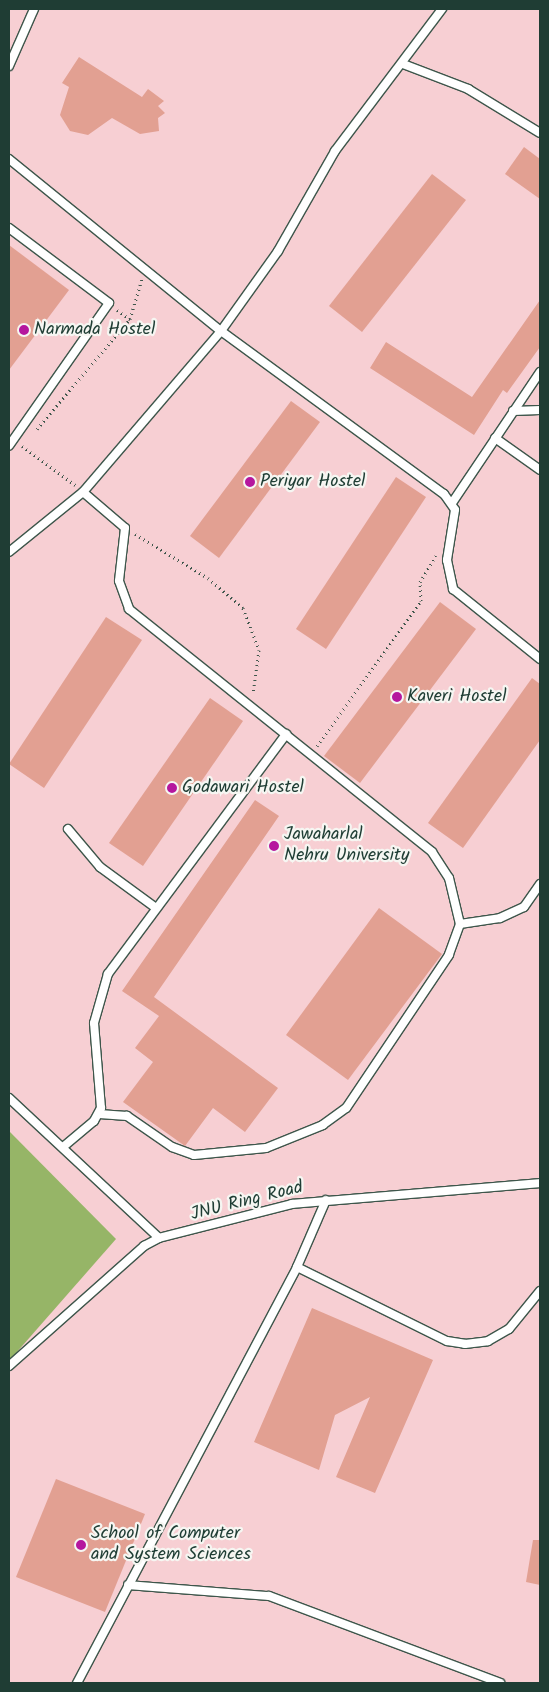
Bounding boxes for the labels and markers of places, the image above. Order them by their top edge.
place label: Narmada Hostel [34,319,155,341]
marker: Narmada Hostel [18,324,30,336]
place label: Periyar Hostel [260,471,366,493]
marker: Periyar Hostel [244,476,256,488]
place label: Kaveri Hostel [407,686,507,708]
marker: Kaveri Hostel [391,691,403,703]
place label: Godawari Hostel [182,777,304,799]
marker: Godawari Hostel [166,782,178,794]
place label: Jawaharlal Nehru University [284,825,409,868]
marker: Jawaharlal Nehru University [268,840,280,852]
place label: School of Computer and System Sciences [91,1524,251,1566]
marker: School of Computer and System Sciences [75,1539,87,1551]

